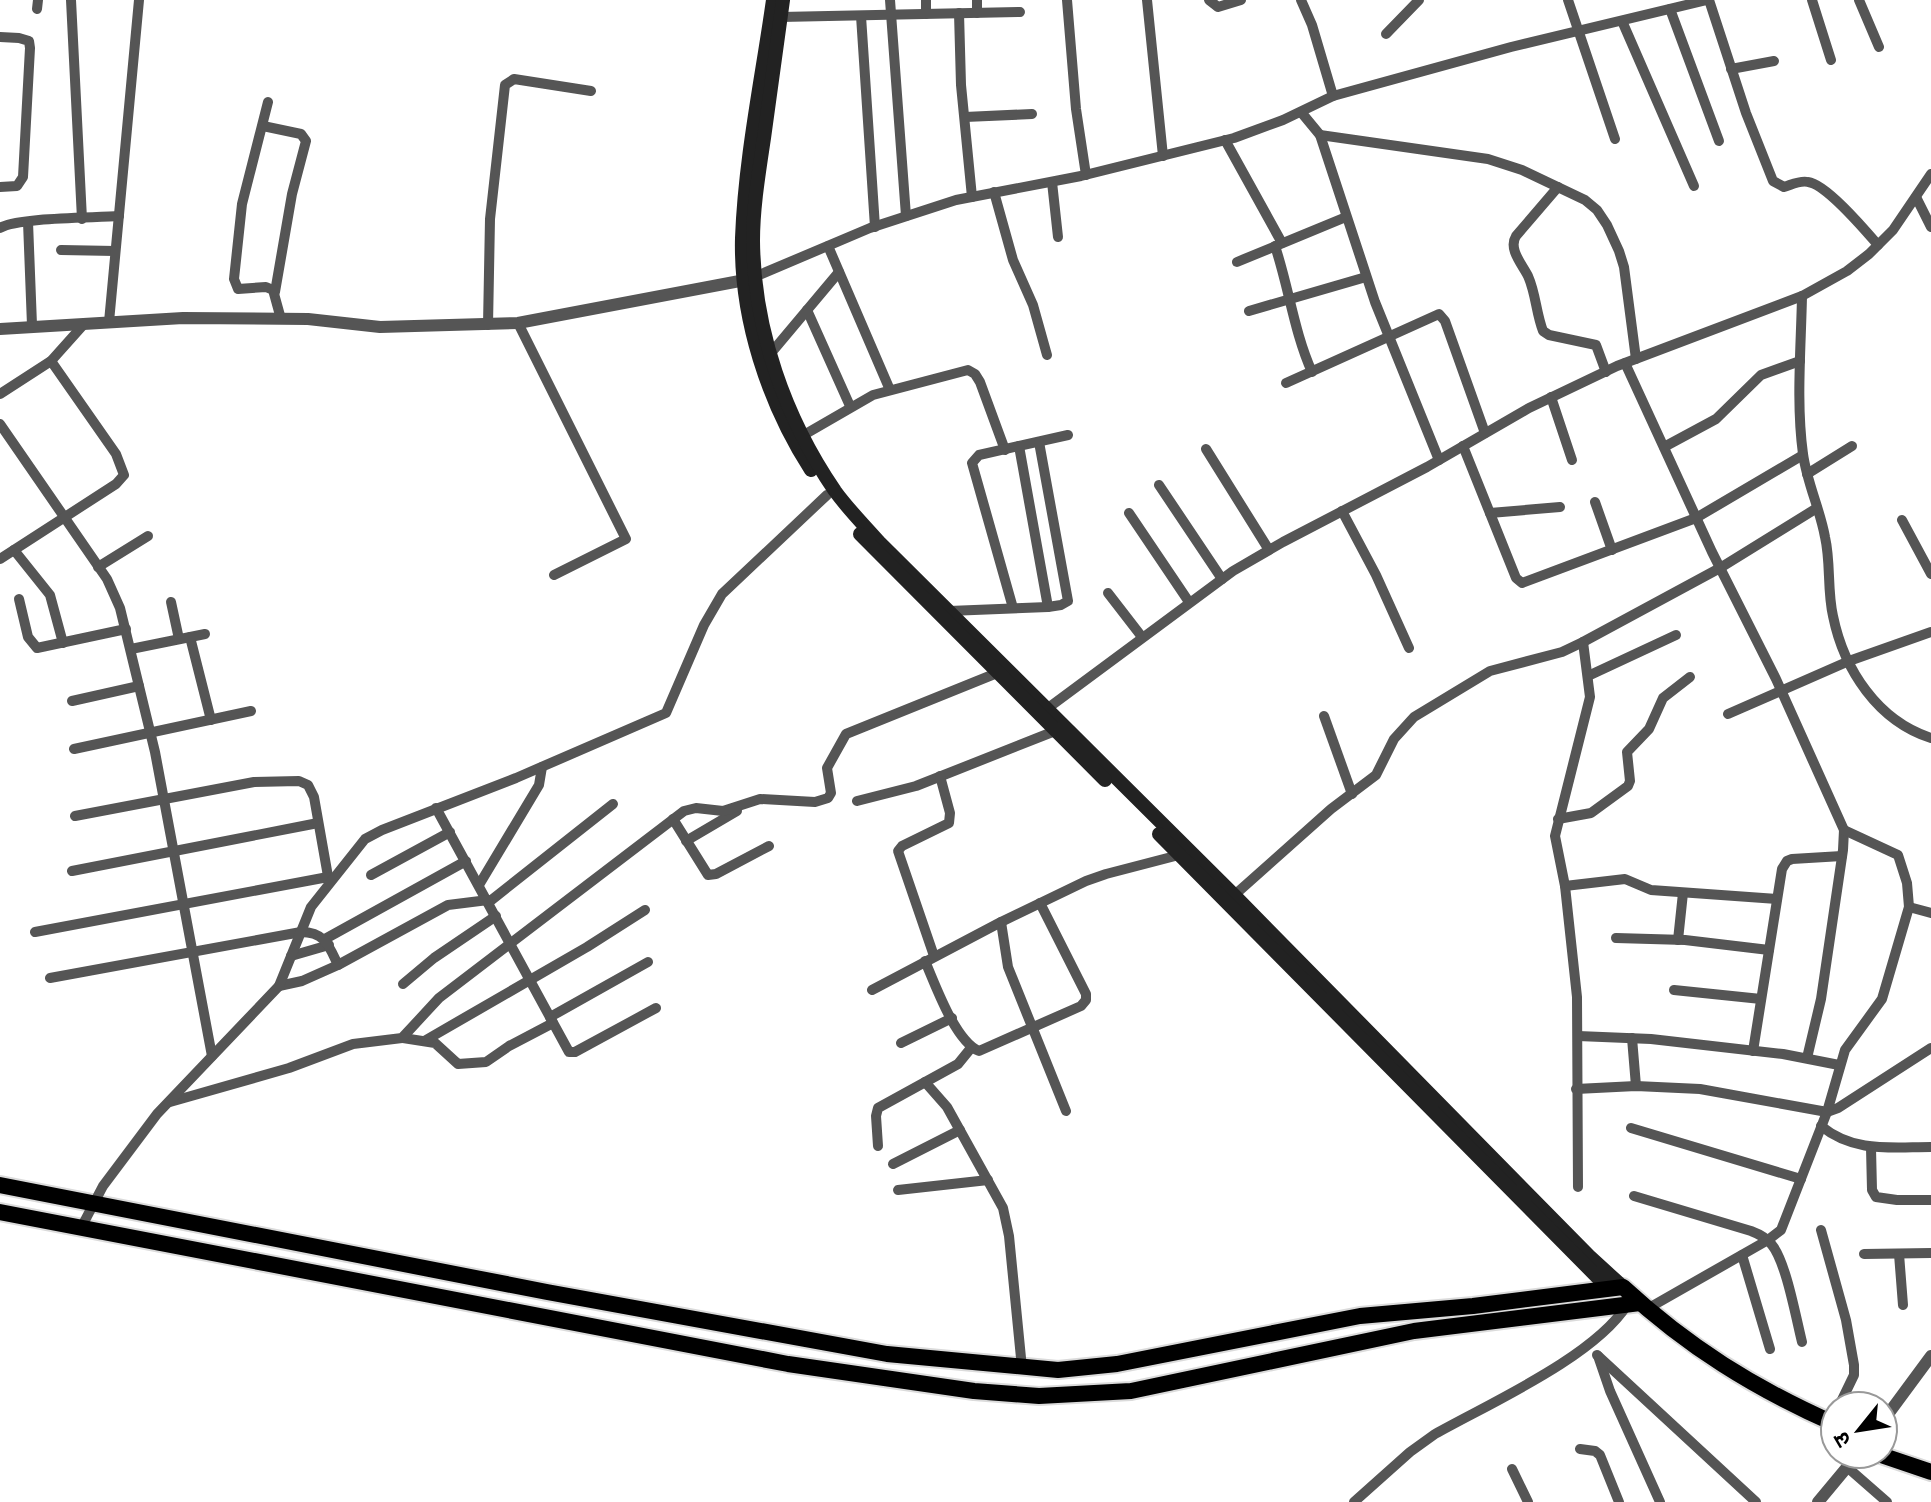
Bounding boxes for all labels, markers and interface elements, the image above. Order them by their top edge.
north arrow [1819,1390,1899,1470]
text: उ [1826,1426,1858,1453]

